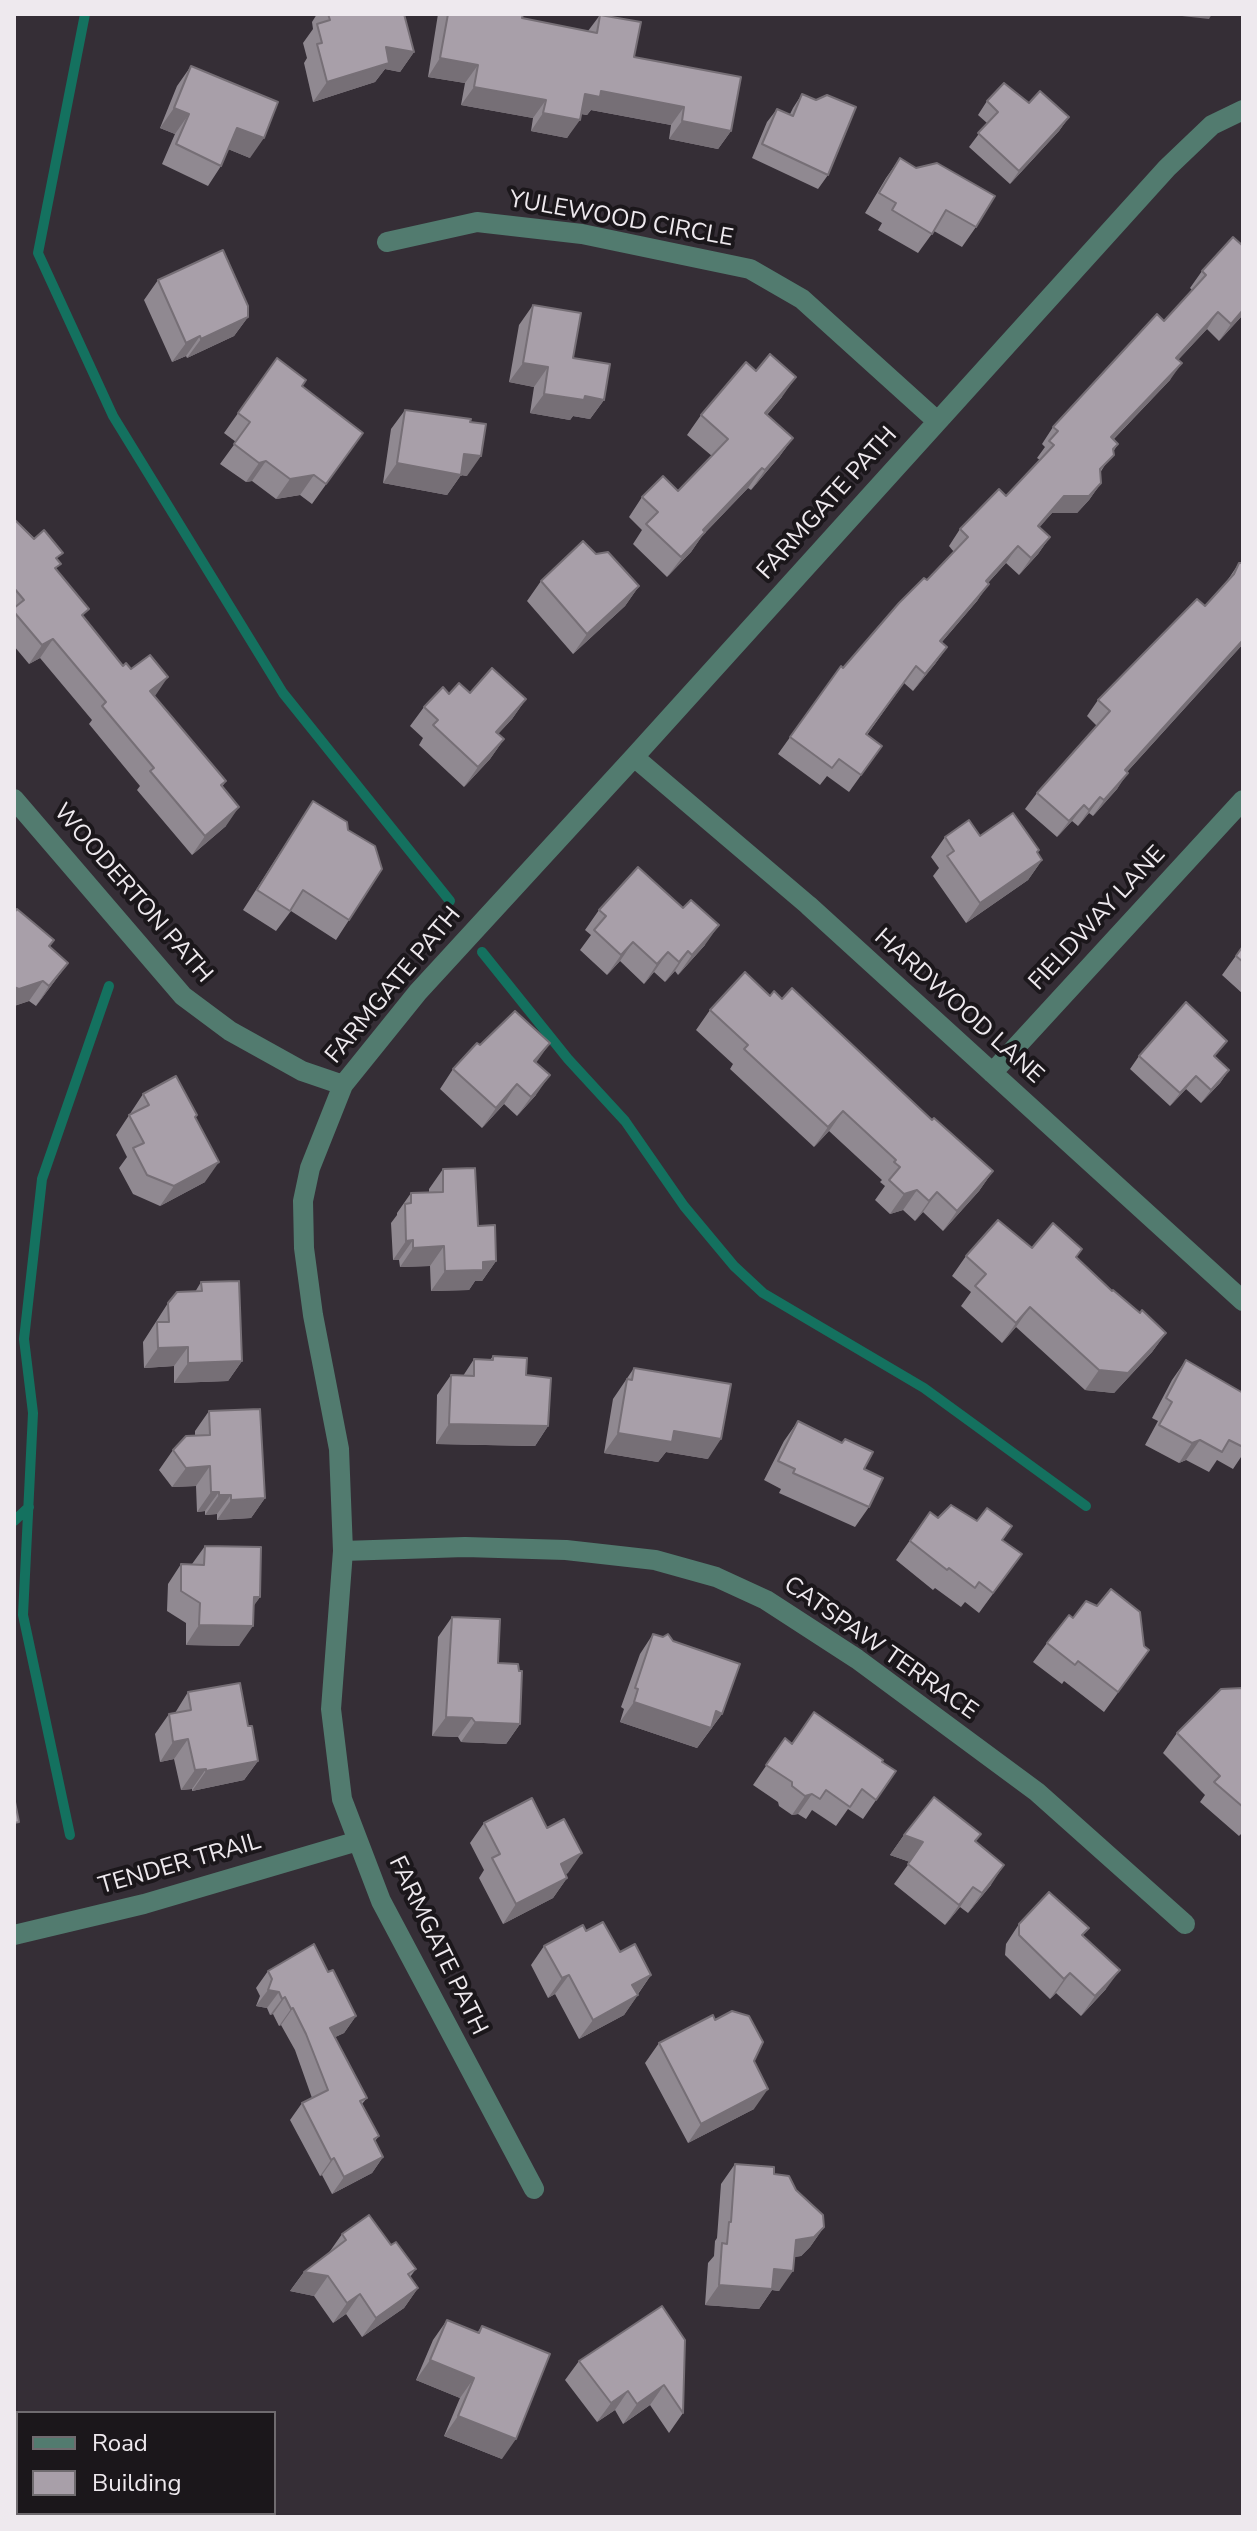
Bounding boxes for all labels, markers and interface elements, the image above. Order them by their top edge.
street label: YULEWOOD CIRCLE [507,186,735,254]
street label: FARMGATE PATH [752,422,904,586]
street label: WOODERTON PATH [46,799,218,989]
street label: FIELDWAY LANE [1024,841,1172,997]
street label: FARMGATE PATH [320,902,468,1070]
street label: HARDWOOD LANE [867,923,1049,1091]
street label: CATSPAW TERRACE [778,1571,982,1727]
street label: TENDER TRAIL [96,1828,264,1902]
street label: FARMGATE PATH [381,1852,493,2040]
legend [16,2411,276,2515]
text: Road [92,2427,148,2459]
text: Building [92,2467,182,2499]

